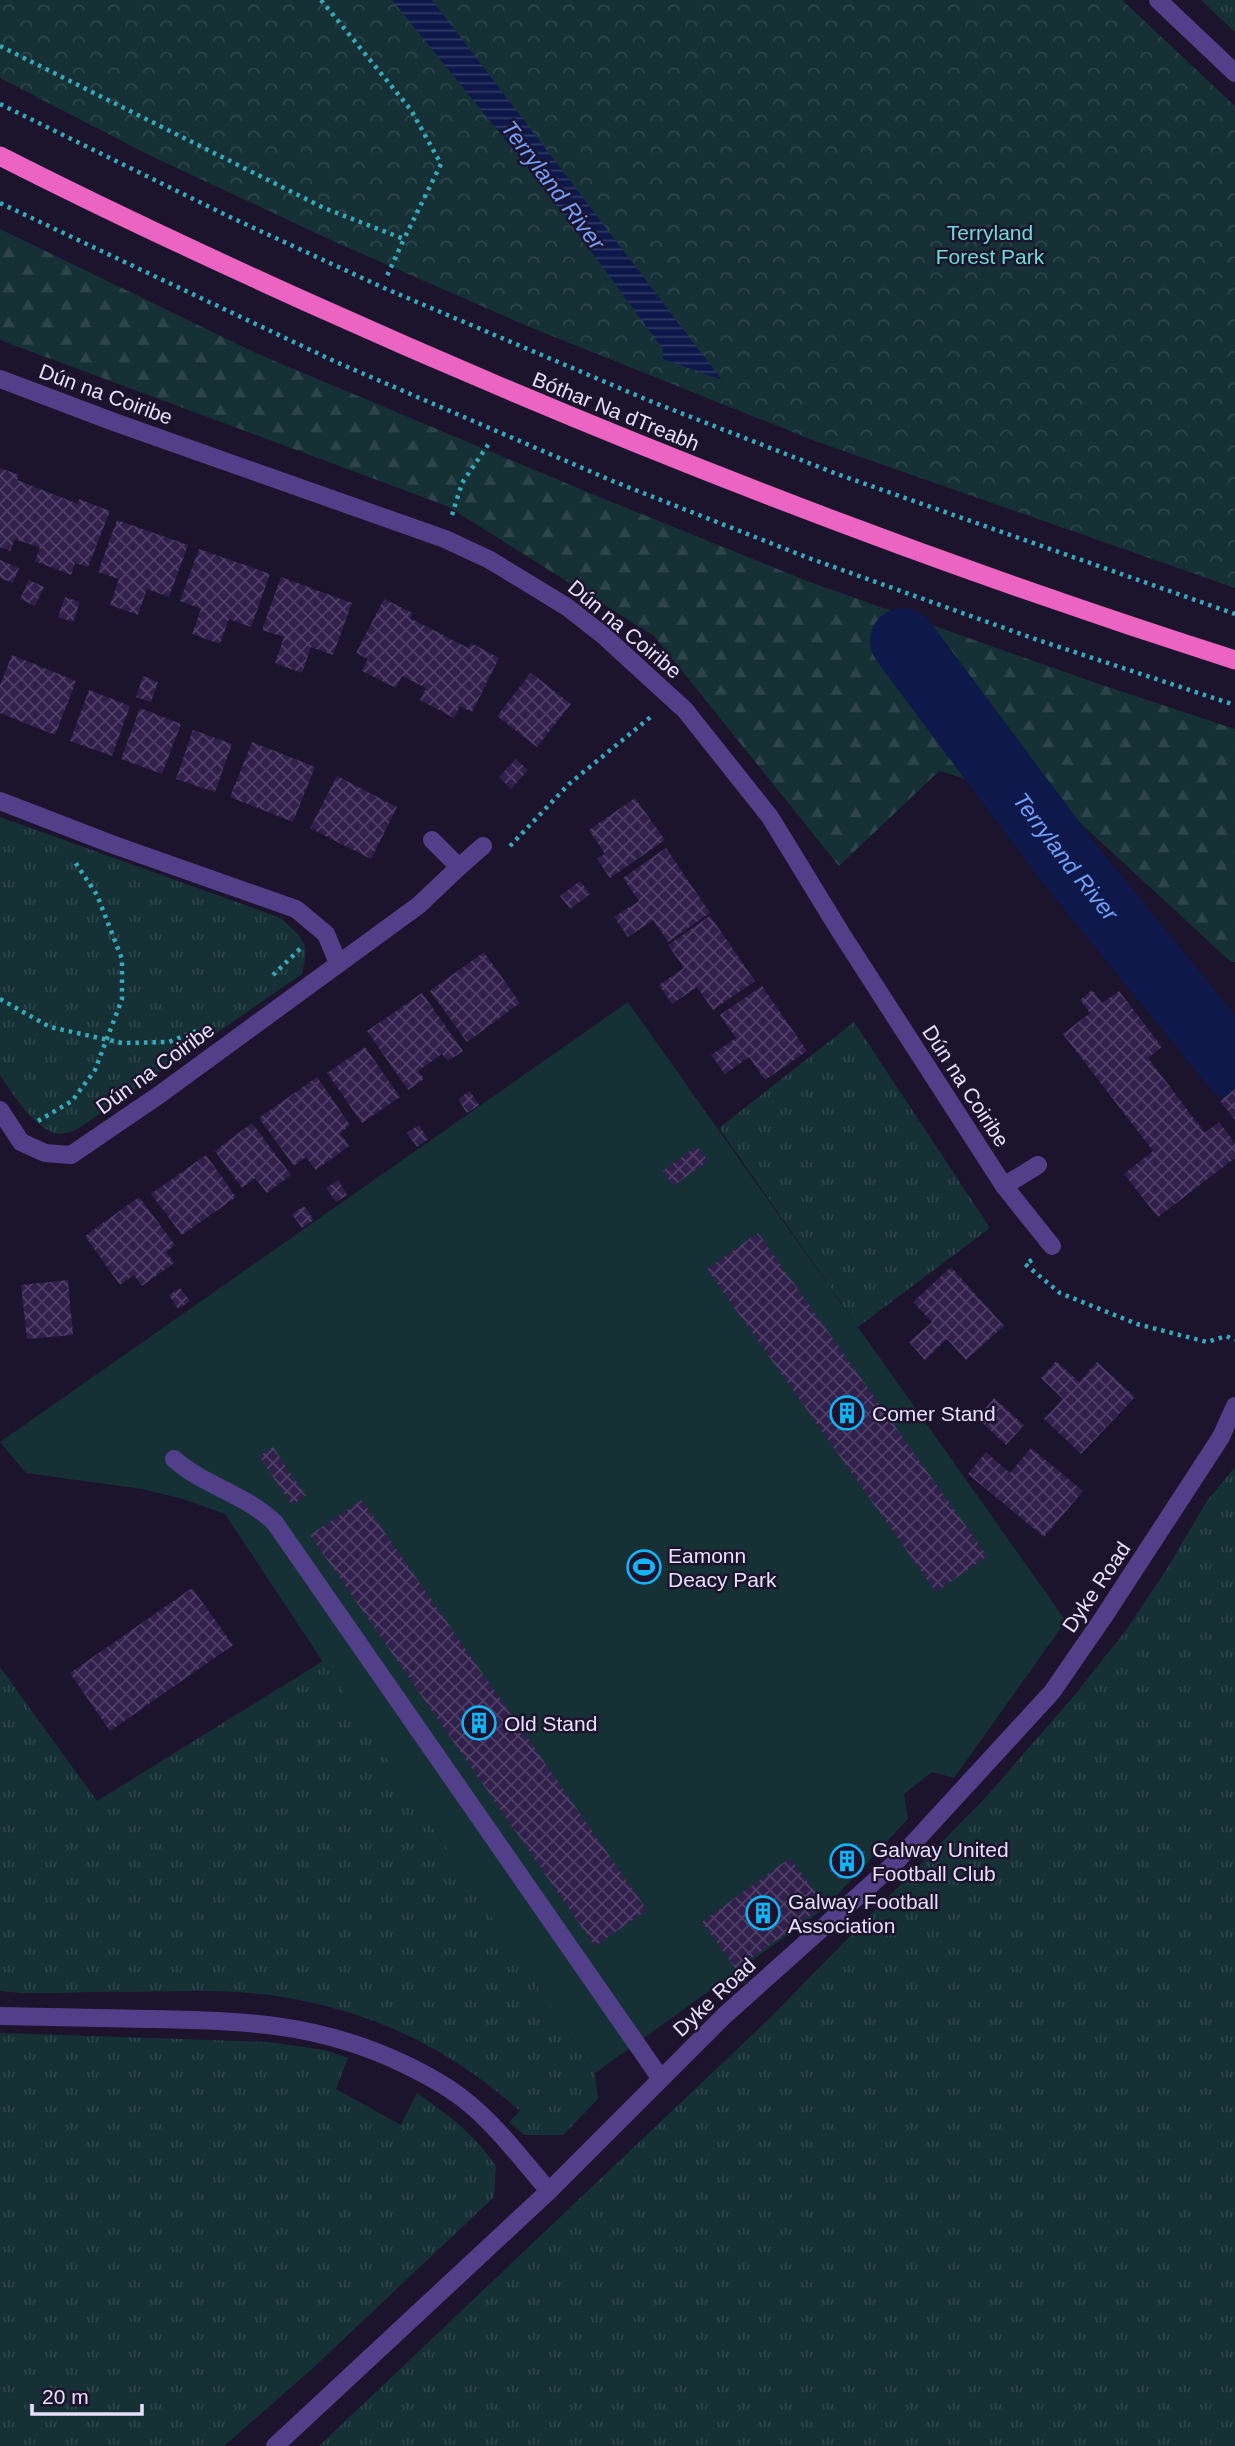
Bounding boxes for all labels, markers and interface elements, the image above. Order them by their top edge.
water label: Terryland River [496,115,611,256]
park label: Terryland Forest Park [936,221,1045,268]
street label: Dún na Coiribe [36,359,176,429]
street label: Bóthar Na dTreabh [529,367,703,455]
street label: Dún na Coiribe [564,575,686,683]
water label: Terryland River [1008,787,1124,927]
street label: Dún na Coiribe [92,1018,218,1118]
street label: Dún na Coiribe [918,1021,1014,1151]
building icon: Comer Stand [828,1394,866,1432]
place label: Comer Stand [872,1402,996,1425]
street label: Dyke Road [1057,1538,1135,1636]
place label: Eamonn Deacy Park [668,1544,777,1591]
sports icon: Eamonn Deacy Park [625,1548,663,1586]
building icon: Old Stand [460,1704,498,1742]
place label: Old Stand [504,1712,597,1735]
place label: Galway United Football Club [872,1838,1009,1885]
building icon: Galway United Football Club [828,1842,866,1880]
place label: Galway Football Association [788,1890,939,1937]
building icon: Galway Football Association [744,1894,782,1932]
street label: Dyke Road [668,1953,760,2041]
scale bar [32,2372,142,2416]
text: 20 m [42,2385,89,2408]

